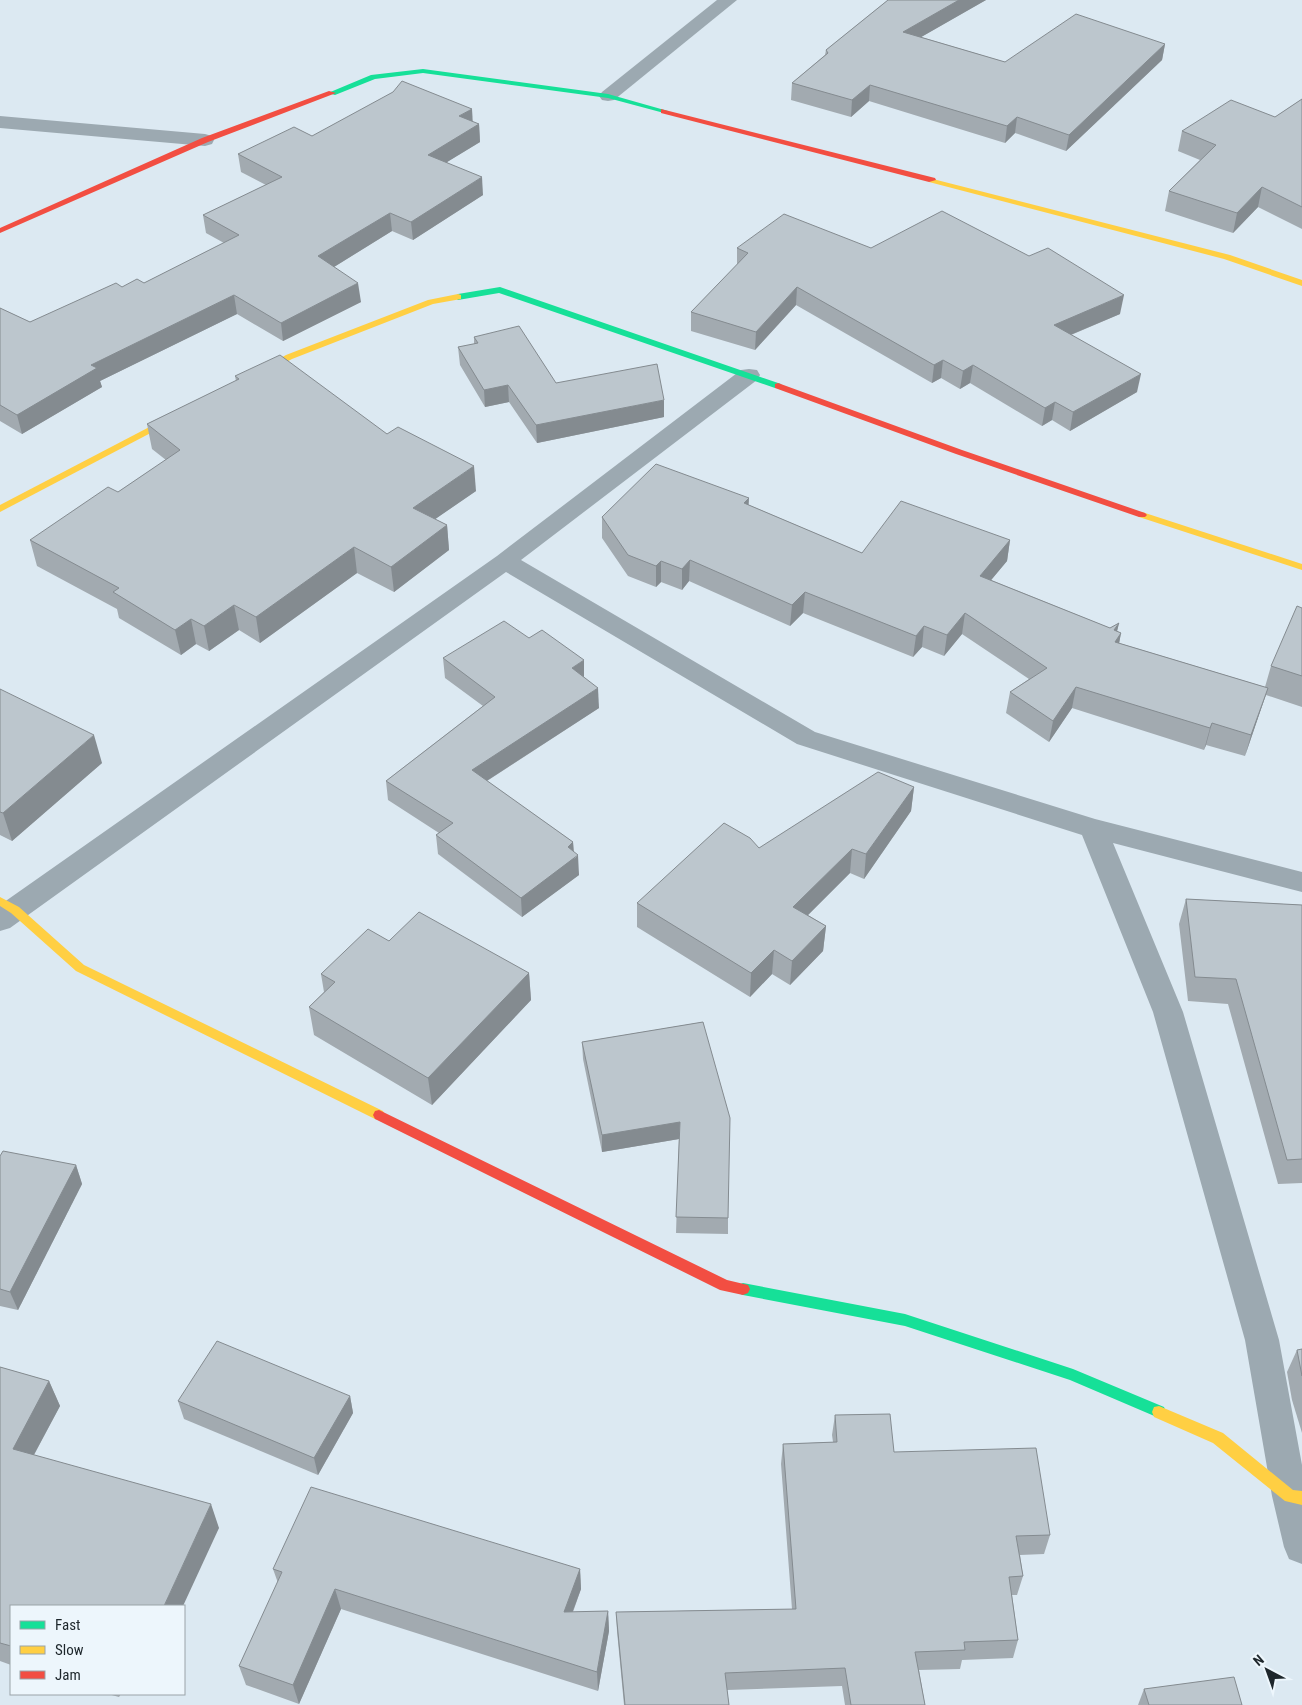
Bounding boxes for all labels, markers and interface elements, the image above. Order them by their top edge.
legend [10,1605,185,1695]
text: Fast [55,1616,80,1634]
text: Slow [55,1641,84,1659]
north arrow [1242,1645,1292,1695]
text: N [1250,1651,1267,1669]
text: Jam [55,1666,81,1684]

